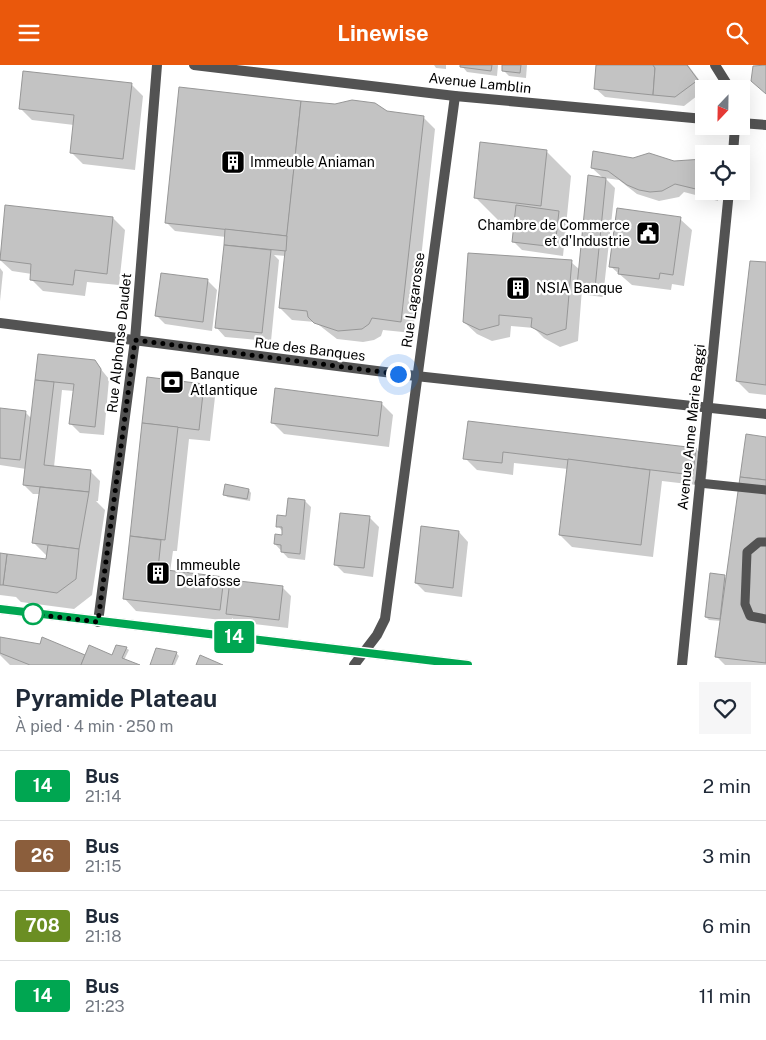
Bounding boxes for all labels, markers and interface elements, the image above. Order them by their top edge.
icon: menu [15,19,43,47]
icon: search [723,19,751,47]
text: Linewise [337,20,429,46]
street label: Avenue Lamblin [428,70,532,96]
north arrow [695,80,750,135]
map controls [695,80,750,200]
button: locate [695,145,750,200]
building icon: Immeuble Aniaman [220,149,246,175]
place label: Immeuble Aniaman [250,154,375,170]
place label: Chambre de Commerce et d'Industrie [478,217,630,249]
public building icon: Chambre de Commerce et d'Industrie [635,220,661,246]
street label: Rue Lagarosse [398,251,428,349]
street label: Rue Alphonse Daudet [104,272,134,414]
building icon: NSIA Banque [505,275,531,301]
place label: NSIA Banque [536,280,623,296]
street label: Rue des Banques [254,334,366,364]
street label: Avenue Anne Marie Raggi [674,343,708,511]
your location [386,362,411,387]
place label: Banque Atlantique [190,366,258,398]
bank icon: Banque Atlantique [159,369,185,395]
place label: Immeuble Delafosse [176,557,241,589]
building icon: Immeuble Delafosse [145,560,171,586]
unlabelled marker [22,603,44,625]
line badge: 14 [212,621,256,653]
text: 14 [224,626,244,647]
button: heart [699,682,751,734]
text: Pyramide Plateau [15,684,217,712]
text: À pied · 4 min · 250 m [15,717,173,736]
text: Bus [85,765,119,787]
text: 14 [33,775,52,796]
text: 2 min [703,775,751,797]
text: 21:14 [85,787,121,806]
text: Bus [85,835,119,857]
text: 26 [31,845,54,866]
text: 3 min [702,845,751,867]
text: 21:15 [85,857,121,876]
text: Bus [85,905,119,927]
text: 708 [25,915,60,936]
text: 6 min [702,915,751,937]
text: 21:18 [85,927,122,946]
text: Bus [85,975,119,997]
text: 14 [33,985,52,1006]
text: 11 min [699,985,751,1007]
text: 21:23 [85,997,125,1016]

